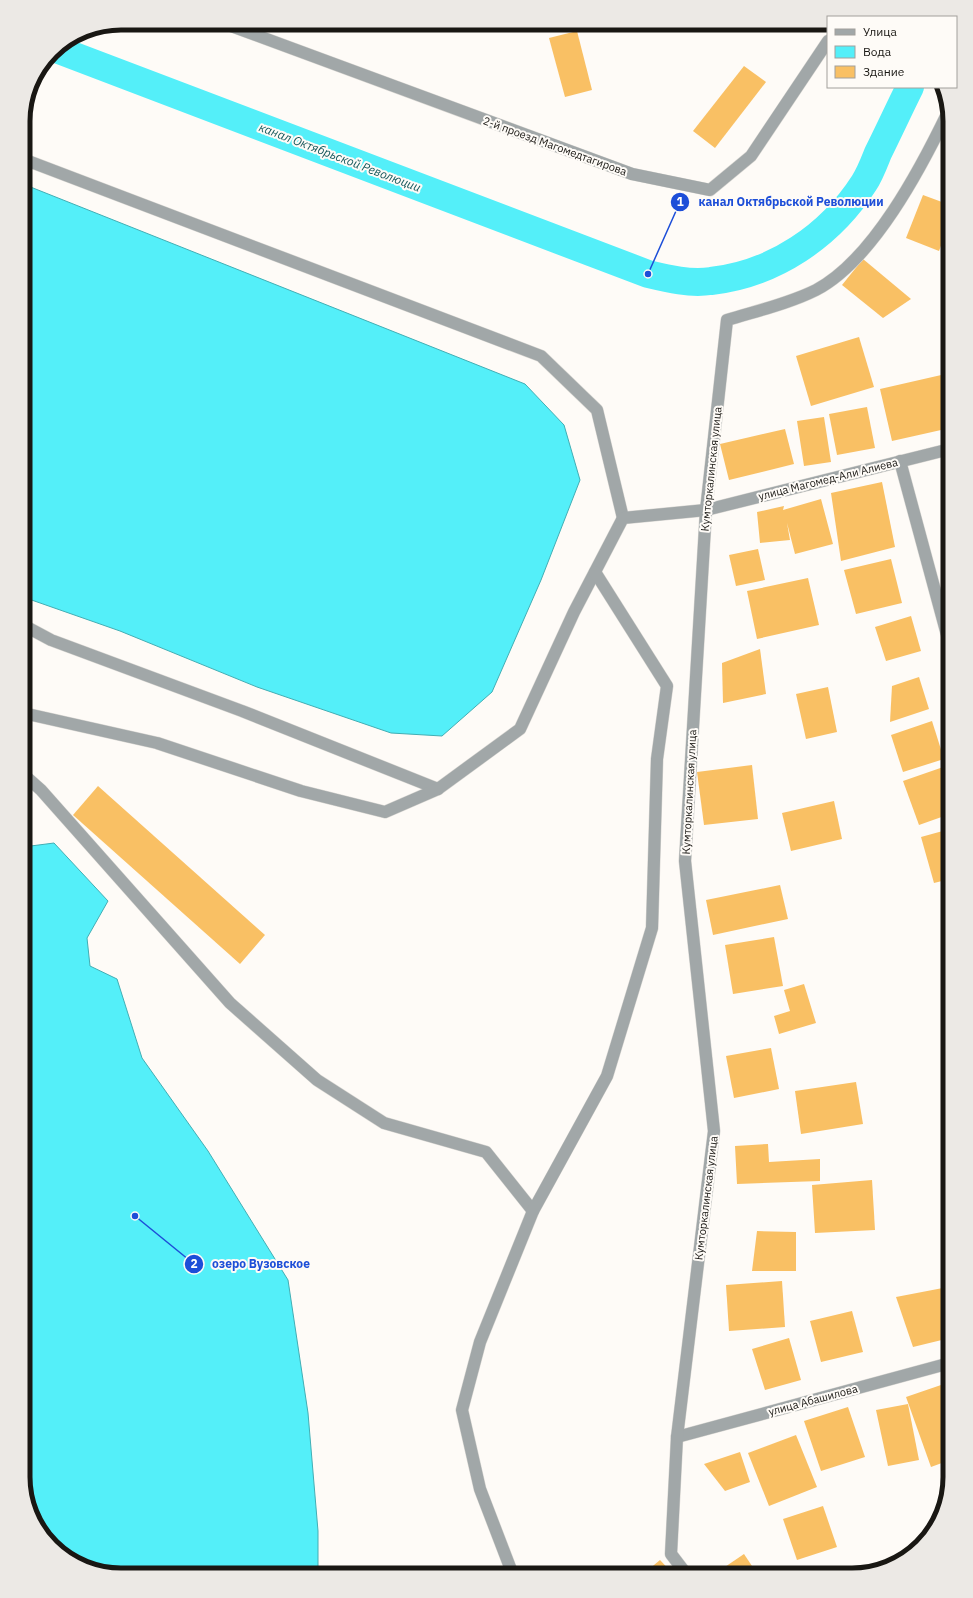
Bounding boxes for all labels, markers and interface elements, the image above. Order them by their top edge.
legend [827,16,957,88]
text: Улица [863,24,897,39]
text: Вода [863,44,892,59]
text: Здание [863,64,905,79]
street label: 2-й проезд Магомедтагирова [481,113,629,179]
water label: канал Октябрьской Революции [257,119,423,195]
callout: канал Октябрьской Революции [670,190,891,214]
text: 1 [676,194,684,209]
text: канал Октябрьской Революции [698,194,884,209]
street label: Кумторкалинская улица [697,406,725,532]
street label: улица Магомед-Али Алиева [757,455,899,503]
street label: Кумторкалинская улица [679,729,699,855]
street label: Кумторкалинская улица [691,1135,721,1261]
callout: озеро Вузовское [184,1252,318,1276]
text: 2 [190,1256,198,1271]
text: озеро Вузовское [212,1256,310,1271]
street label: улица Абашилова [767,1381,859,1419]

